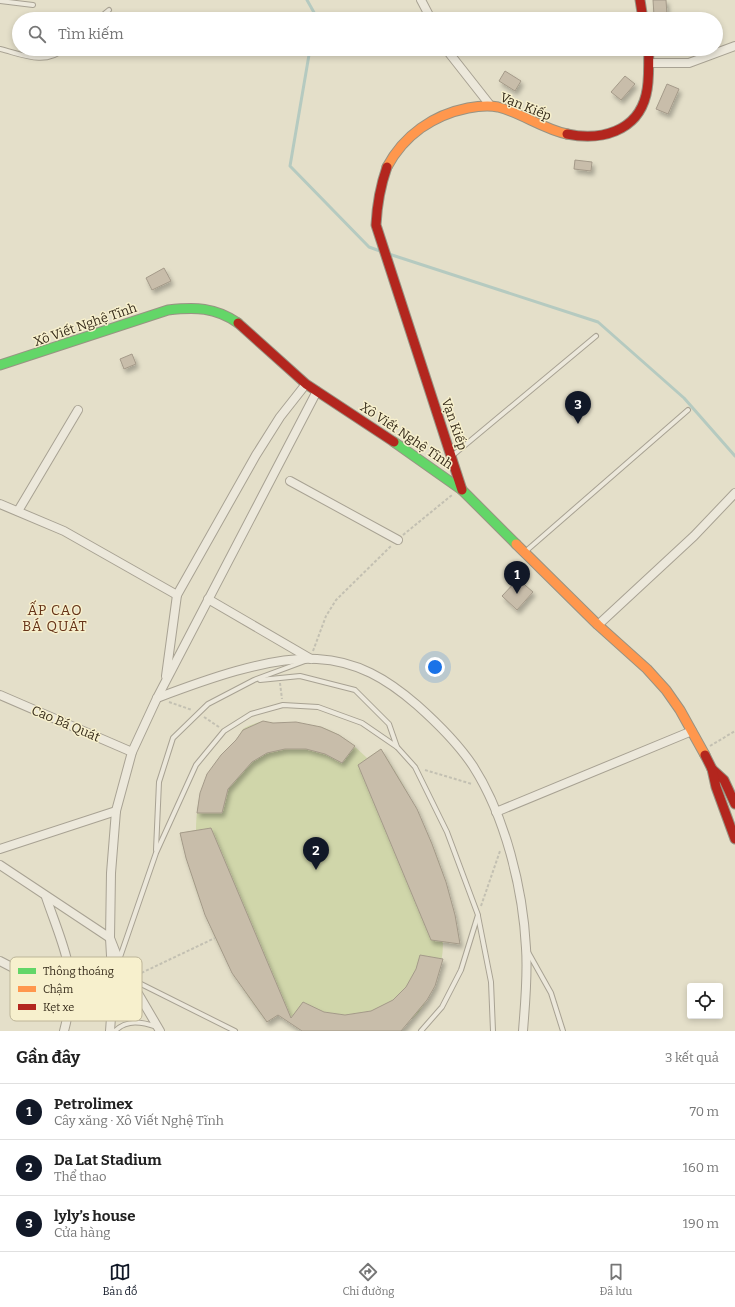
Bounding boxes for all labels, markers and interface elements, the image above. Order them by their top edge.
search box [12,12,723,56]
icon: search [26,23,48,45]
text: Tìm kiếm [58,25,123,43]
street label: Vạn Kiếp [498,89,554,124]
street label: Xô Viết Nghệ Tĩnh [32,300,139,349]
pin: 3 [565,391,591,424]
street label: Vạn Kiếp [439,396,470,452]
street label: Xô Viết Nghệ Tĩnh [358,399,456,472]
pin: 1 [504,561,530,594]
district label: ẤP CAO BÁ QUÁT [22,600,88,635]
your location [425,657,445,677]
street label: Cao Bá Quát [29,702,102,745]
pin: 2 [303,837,329,870]
legend [10,957,142,1021]
text: Thông thoáng [43,965,114,978]
text: Chậm [43,983,74,996]
map controls [687,983,723,1019]
button: locate [687,983,723,1019]
text: Kẹt xe [43,1001,74,1014]
text: Gần đây [16,1047,80,1068]
text: 3 kết quả [665,1050,719,1065]
text: Petrolimex [54,1095,133,1113]
text: 1 [26,1104,32,1119]
text: 70 m [689,1104,719,1119]
text: Cây xăng · Xô Viết Nghệ Tĩnh [54,1113,224,1128]
text: Da Lat Stadium [54,1151,162,1169]
text: 2 [25,1160,33,1175]
text: 160 m [683,1160,719,1175]
text: Thể thao [54,1169,107,1184]
text: lyly’s house [54,1207,136,1225]
text: 3 [25,1216,33,1231]
text: 190 m [683,1216,719,1231]
text: Cửa hàng [54,1225,111,1240]
tab: Bản đồ [103,1261,137,1298]
tab: Chỉ đường [342,1261,395,1298]
tab: Đã lưu [600,1261,632,1298]

